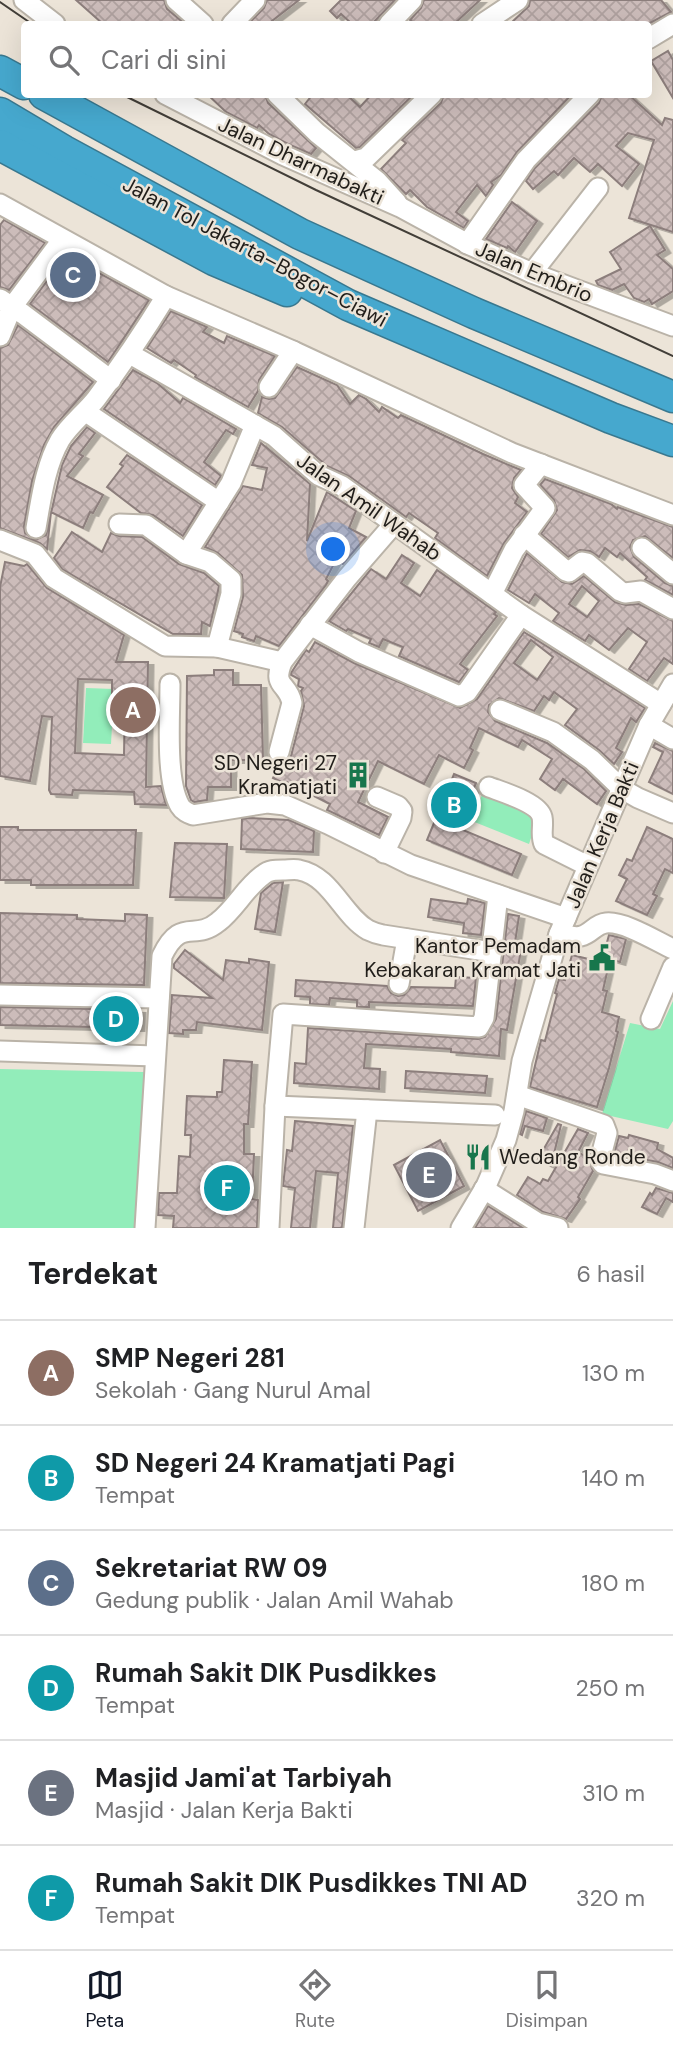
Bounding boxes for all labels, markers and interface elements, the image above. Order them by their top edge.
search box [21,21,652,98]
icon: search [45,41,83,79]
text: Cari di sini [101,43,226,77]
street label: Jalan Dharmabakti [214,110,388,212]
street label: Jalan Tol Jakarta–Bogor–Ciawi [118,170,392,334]
street label: Jalan Embrio [471,235,597,309]
pin: C [50,249,96,301]
street label: Jalan Amil Wahab [291,446,447,568]
your location [316,532,350,566]
pin: A [110,684,156,736]
place label: SD Negeri 27 Kramatjati [214,749,337,801]
street label: Jalan Kerja Bakti [558,757,646,913]
building icon: SD Negeri 27 Kramatjati [343,760,373,790]
pin: B [431,779,477,831]
place label: Kantor Pemadam Kebakaran Kramat Jati [364,932,581,984]
public building icon: Kantor Pemadam Kebakaran Kramat Jati [587,943,617,973]
pin: D [93,993,139,1045]
restaurant icon: Wedang Ronde [463,1142,493,1172]
place label: Wedang Ronde [499,1143,646,1171]
pin: E [406,1149,452,1201]
pin: F [204,1162,250,1214]
text: Terdekat [28,1254,158,1293]
text: 6 hasil [577,1259,645,1289]
text: SMP Negeri 281 [95,1341,285,1375]
text: A [43,1358,59,1388]
text: 130 m [582,1358,645,1388]
text: Sekolah · Gang Nurul Amal [95,1375,371,1405]
text: SD Negeri 24 Kramatjati Pagi [95,1446,455,1480]
text: B [44,1463,58,1493]
text: 140 m [582,1463,645,1493]
text: Tempat [95,1480,175,1510]
text: Sekretariat RW 09 [95,1551,328,1585]
text: C [43,1568,59,1598]
text: 180 m [581,1568,645,1598]
text: Gedung publik · Jalan Amil Wahab [95,1585,454,1615]
text: Rumah Sakit DIK Pusdikkes [95,1656,437,1690]
text: D [43,1673,59,1703]
text: 250 m [575,1673,645,1703]
text: Tempat [95,1690,175,1720]
text: Masjid Jami'at Tarbiyah [95,1761,392,1795]
text: E [44,1778,58,1808]
text: 310 m [582,1778,645,1808]
text: Masjid · Jalan Kerja Bakti [95,1795,353,1825]
text: Rumah Sakit DIK Pusdikkes TNI AD [95,1866,527,1900]
text: F [45,1883,57,1913]
text: 320 m [576,1883,645,1913]
text: Tempat [95,1900,175,1930]
tab: Peta [85,1966,124,2033]
tab: Rute [295,1966,335,2033]
tab: Disimpan [506,1966,588,2033]

